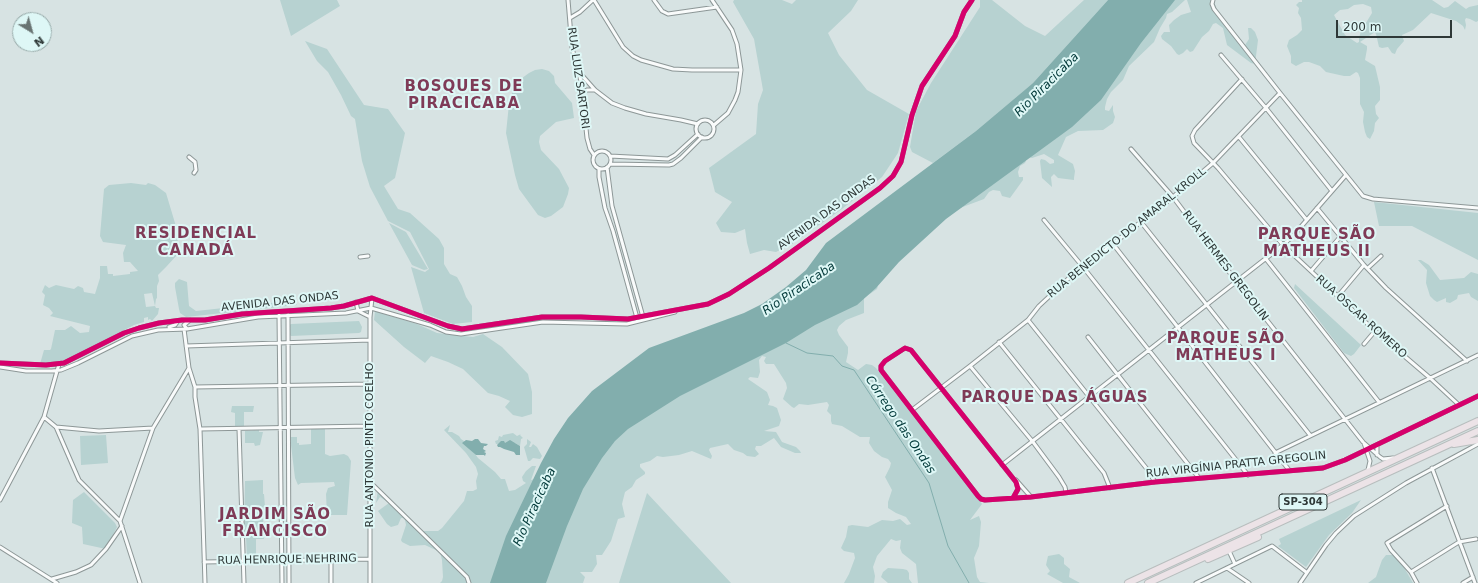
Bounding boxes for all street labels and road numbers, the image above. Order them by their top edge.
street label: RUA LUIZ SARTORI [564,26,592,130]
street label: RUA BENEDICTO DO AMARAL KROLL [1045,165,1209,301]
street label: AVENIDA DAS ONDAS [775,173,879,253]
street label: RUA HERMES GREGOLIN [1179,208,1271,324]
street label: RUA OSCAR ROMERO [1313,273,1409,361]
street label: AVENIDA DAS ONDAS [221,289,339,315]
street label: RUA ANTONIO PINTO COELHO [363,363,377,527]
street label: RUA VIRGÍNIA PRATTA GREGOLIN [1145,449,1327,481]
road number: SP-304 [1279,494,1327,510]
street label: RUA HENRIQUE NEHRING [217,552,357,568]

